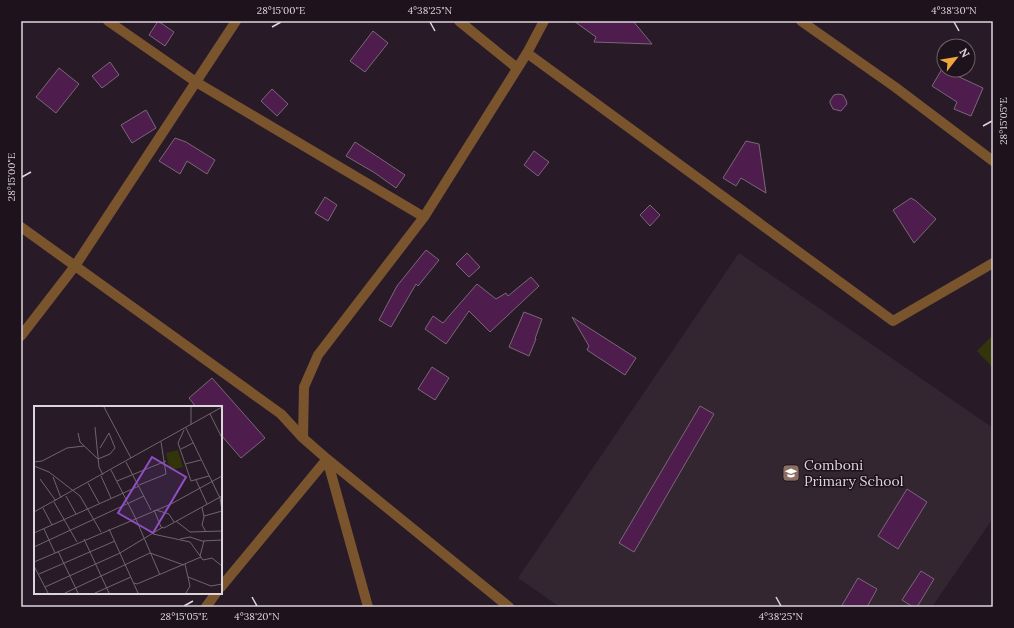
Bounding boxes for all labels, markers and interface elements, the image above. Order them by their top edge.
text: 28°15'00"E [257,4,305,17]
text: 4°38'25"N [408,4,453,17]
text: 4°38'30"N [931,4,977,17]
north arrow [936,38,976,78]
text: N [956,46,973,61]
text: 28°15'05"E [997,97,1010,145]
text: 28°15'00"E [5,153,18,201]
inset map [34,406,222,594]
place label: Comboni Primary School [804,456,904,490]
school or university icon: Comboni Primary School [781,463,801,483]
text: 28°15'05"E [160,610,208,623]
text: 4°38'20"N [234,610,280,623]
text: 4°38'25"N [759,610,804,623]

